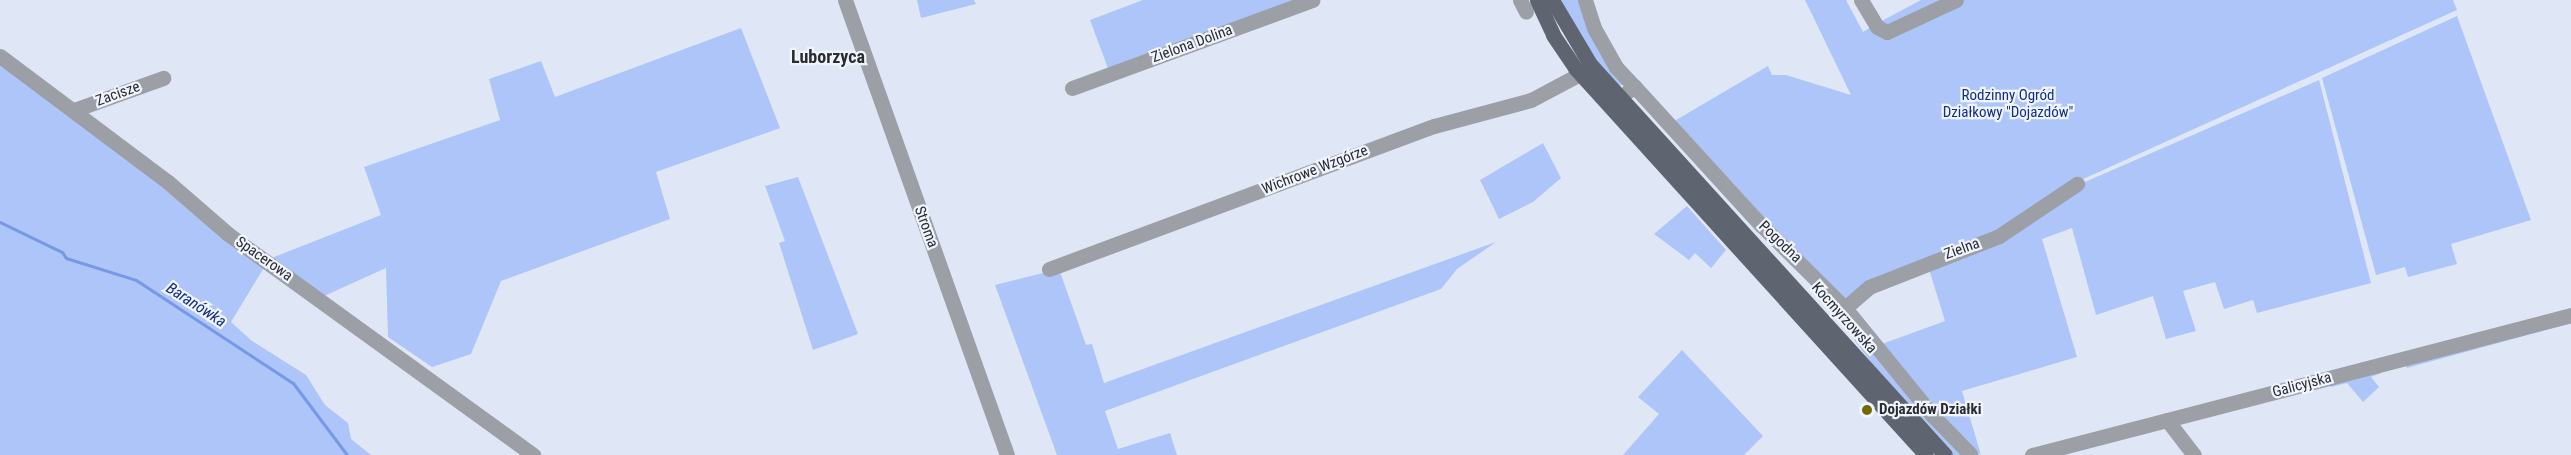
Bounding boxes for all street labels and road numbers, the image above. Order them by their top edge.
street label: Zielona Dolina [1149,21,1235,67]
street label: Zacisze [93,78,143,110]
street label: Wichrowe Wzgórze [1259,142,1371,198]
street label: Stroma [910,204,942,250]
street label: Pogodna [1755,217,1805,267]
street label: Spacerowa [232,233,296,285]
street label: Zielna [1942,234,1982,264]
street label: Kocmyrzowska [1808,279,1880,357]
street label: Galicyjska [2271,369,2333,401]

